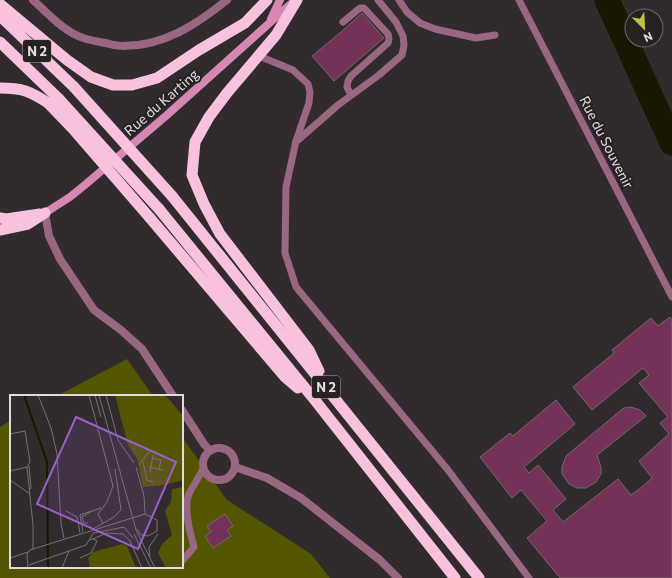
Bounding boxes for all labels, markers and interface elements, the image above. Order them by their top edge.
north arrow [624,8,664,48]
text: N [642,30,655,45]
road number: N 2 [23,40,51,62]
street label: Rue du Karting [120,65,202,139]
street label: Rue du Souvenir [576,93,638,192]
road number: N 2 [312,376,340,398]
inset map [10,395,183,568]

